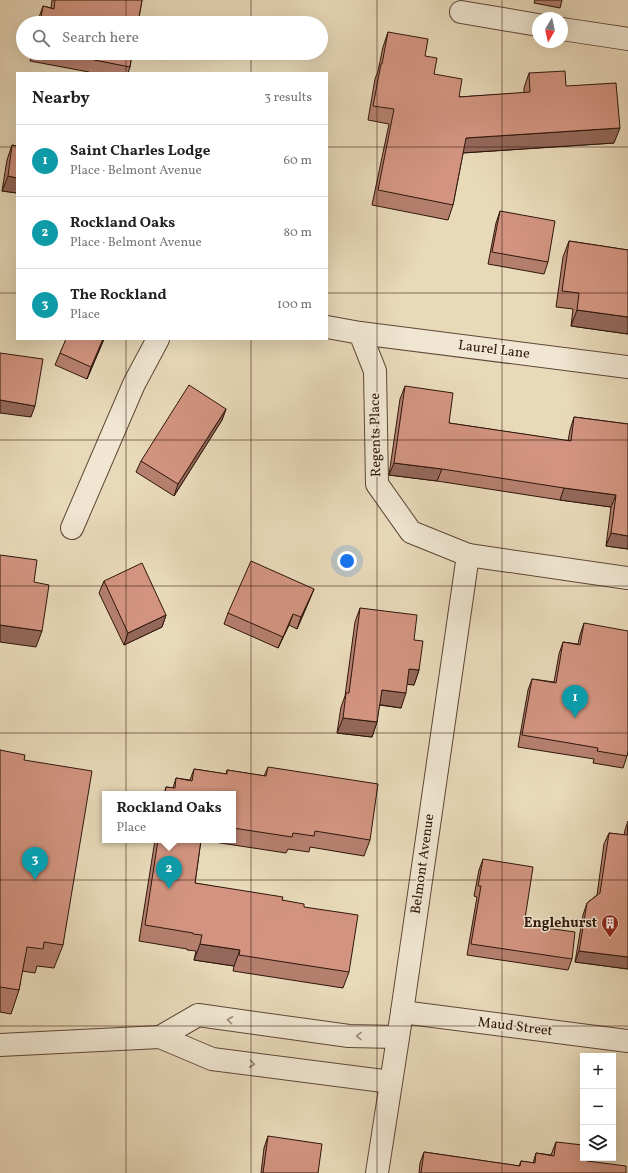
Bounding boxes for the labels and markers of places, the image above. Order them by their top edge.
pin: 1 [562,685,588,718]
pin: 3 [22,847,48,880]
pin: 2 [156,856,182,889]
building icon: Englehurst [600,913,620,938]
place label: Englehurst [524,914,597,933]

